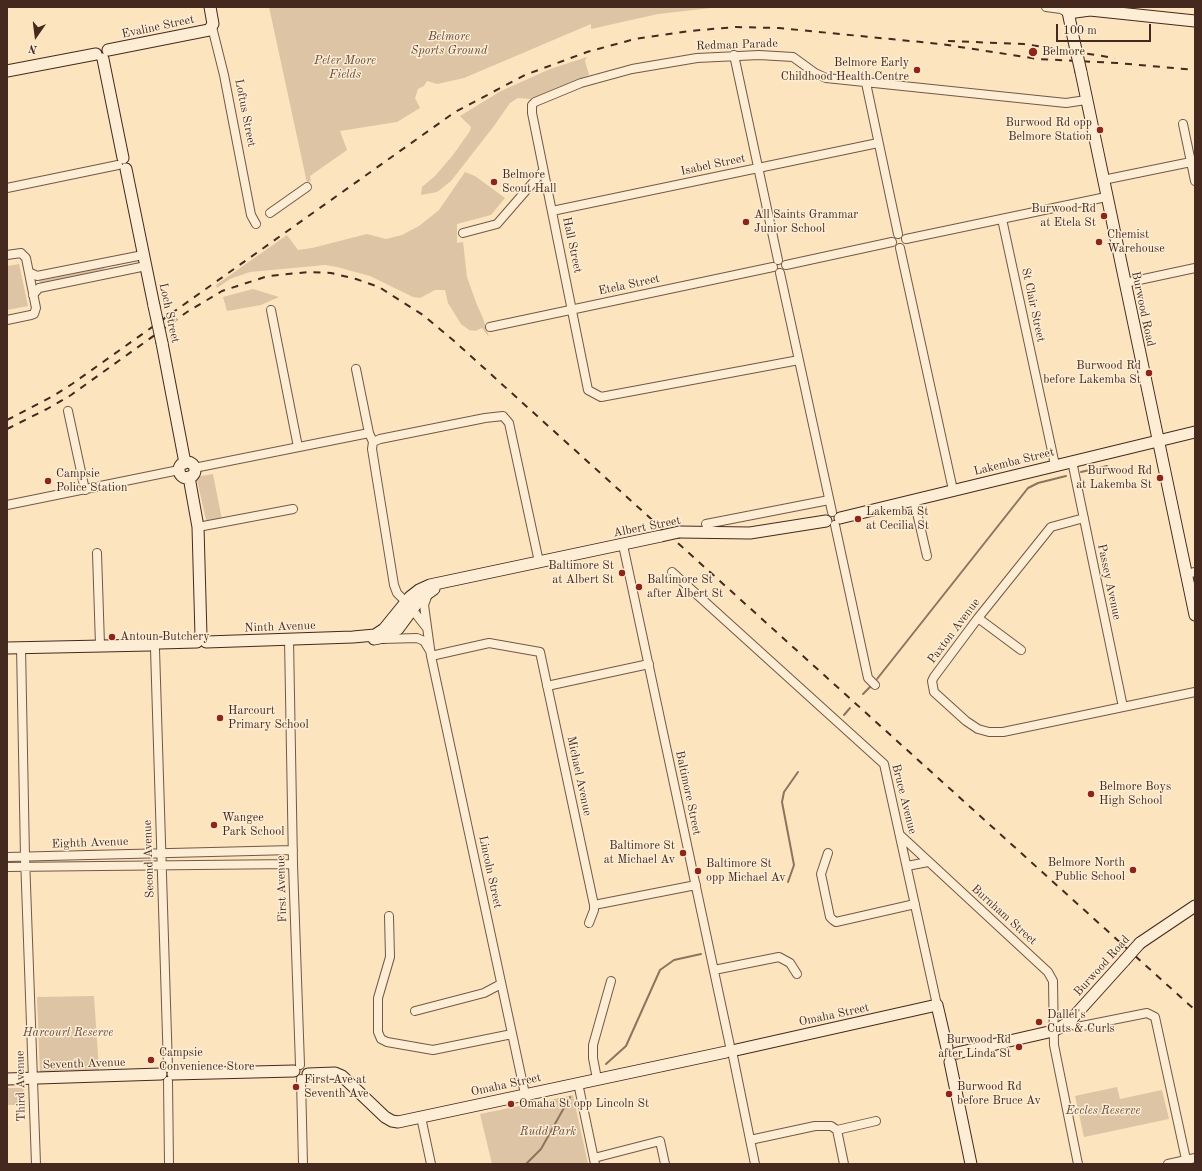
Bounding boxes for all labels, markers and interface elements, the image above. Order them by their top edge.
street label: Evaline Street [120,12,196,42]
north arrow [16,16,56,56]
scale bar [1058,16,1153,42]
text: 100 m [1063,25,1097,37]
park label: Belmore Sports Ground [411,30,487,58]
street label: Redman Parade [696,36,778,54]
text: N [28,42,38,54]
place label: Belmore [1042,45,1085,59]
marker: Belmore [1027,46,1039,58]
park label: Peter Moore Fields [314,54,376,82]
place label: Belmore Early Childhood Health Centre [781,56,909,84]
marker: Belmore Early Childhood Health Centre [912,65,922,75]
street label: Loftus Street [231,78,259,148]
place label: Burwood Rd opp Belmore Station [1006,116,1092,144]
marker: Burwood Rd opp Belmore Station [1095,125,1105,135]
street label: Isabel Street [679,151,747,179]
place label: Belmore Scout Hall [502,168,556,196]
marker: Belmore Scout Hall [489,177,499,187]
place label: Burwood Rd at Etela St [1031,202,1096,230]
place label: All Saints Grammar Junior School [754,208,858,236]
marker: Burwood Rd at Etela St [1099,211,1109,221]
street label: Hall Street [559,216,585,274]
marker: All Saints Grammar Junior School [741,217,751,227]
place label: Chemist Warehouse [1107,228,1165,256]
marker: Chemist Warehouse [1094,237,1104,247]
street label: St Clair Street [1018,267,1048,343]
street label: Burwood Road [1128,270,1158,348]
street label: Etela Street [597,271,661,299]
street label: Loch Street [156,282,182,344]
place label: Burwood Rd before Lakemba St [1043,359,1141,387]
marker: Burwood Rd before Lakemba St [1144,368,1154,378]
street label: Lakemba Street [972,445,1056,479]
place label: Burwood Rd at Lakemba St [1076,464,1152,492]
place label: Campsie Police Station [56,467,128,495]
marker: Burwood Rd at Lakemba St [1155,473,1165,483]
marker: Campsie Police Station [43,476,53,486]
place label: Lakemba St at Cecilia St [866,505,929,533]
street label: Albert Street [612,513,682,541]
marker: Lakemba St at Cecilia St [853,514,863,524]
street label: Passey Avenue [1094,543,1124,621]
place label: Baltimore St at Albert St [548,559,614,587]
marker: Baltimore St at Albert St [617,568,627,578]
place label: Baltimore St after Albert St [647,573,723,601]
marker: Baltimore St after Albert St [634,582,644,592]
street label: Paxton Avenue [925,596,983,666]
street label: Ninth Avenue [244,619,316,635]
place label: Antoun Butchery [120,630,209,644]
marker: Antoun Butchery [107,632,117,642]
place label: Harcourt Primary School [228,704,309,732]
marker: Harcourt Primary School [215,713,225,723]
street label: Michael Avenue [564,735,594,817]
street label: Baltimore Street [672,749,704,837]
street label: Bruce Avenue [888,762,920,836]
place label: Belmore Boys High School [1099,780,1171,808]
marker: Belmore Boys High School [1086,789,1096,799]
place label: Wangee Park School [222,811,284,839]
street label: Second Avenue [140,820,158,898]
marker: Wangee Park School [209,820,219,830]
street label: Eighth Avenue [51,834,129,852]
street label: Lincoln Street [475,834,505,910]
place label: Baltimore St at Michael Av [604,839,675,867]
marker: Baltimore St at Michael Av [678,848,688,858]
street label: First Avenue [274,855,290,923]
place label: Belmore North Public School [1048,856,1125,884]
place label: Baltimore St opp Michael Av [706,857,786,885]
marker: Belmore North Public School [1128,865,1138,875]
marker: Baltimore St opp Michael Av [693,866,703,876]
street label: Burnham Street [968,882,1040,948]
street label: Burwood Road [1071,933,1133,999]
street label: Omaha Street [798,1001,870,1029]
place label: Dallel's Cuts & Curls [1047,1008,1115,1036]
marker: Dallel's Cuts & Curls [1034,1017,1044,1027]
park label: Harcourt Reserve [23,1026,113,1040]
place label: Burwood Rd after Linda St [938,1033,1011,1061]
marker: Burwood Rd after Linda St [1014,1042,1024,1052]
place label: Campsie Convenience Store [159,1046,255,1074]
street label: Third Avenue [13,1050,29,1122]
street label: Seventh Avenue [42,1055,126,1073]
marker: Campsie Convenience Store [146,1055,156,1065]
street label: Omaha Street [470,1071,542,1099]
place label: First Ave at Seventh Ave [304,1073,369,1101]
place label: Burwood Rd before Bruce Av [957,1080,1041,1108]
marker: First Ave at Seventh Ave [291,1082,301,1092]
marker: Burwood Rd before Bruce Av [944,1089,954,1099]
place label: Omaha St opp Lincoln St [519,1097,649,1111]
marker: Omaha St opp Lincoln St [506,1099,516,1109]
park label: Eccles Reserve [1066,1104,1140,1118]
park label: Rudd Park [520,1125,576,1139]

